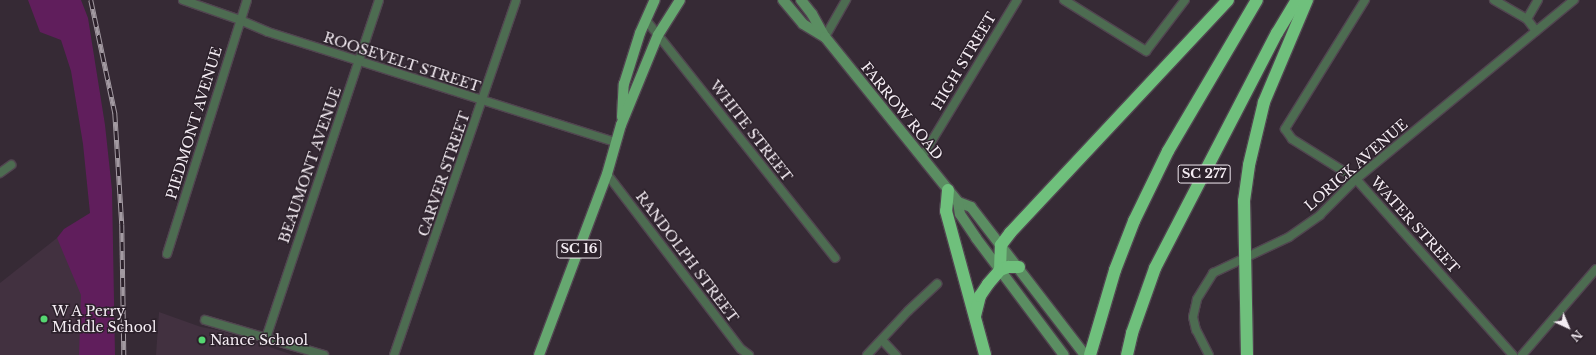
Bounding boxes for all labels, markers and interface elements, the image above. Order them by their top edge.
street label: HIGH STREET [928,9,1000,113]
street label: ROOSEVELT STREET [321,29,483,95]
street label: PIEDMONT AVENUE [163,44,225,202]
street label: FARROW ROAD [857,59,947,163]
street label: WHITE STREET [706,77,796,185]
street label: BEAUMONT AVENUE [275,84,345,246]
street label: CARVER STREET [415,109,473,239]
street label: LORICK AVENUE [1301,115,1411,215]
road number: SC 277 [1177,163,1231,185]
street label: WATER STREET [1367,173,1463,277]
street label: RANDOLPH STREET [632,188,742,326]
road number: SC 16 [556,238,602,260]
place label: W A Perry Middle School [52,303,157,336]
north arrow [1548,307,1588,347]
marker: W A Perry Middle School [39,314,49,324]
text: N [1568,327,1585,344]
place label: Nance School [210,332,308,348]
marker: Nance School [197,335,207,345]

